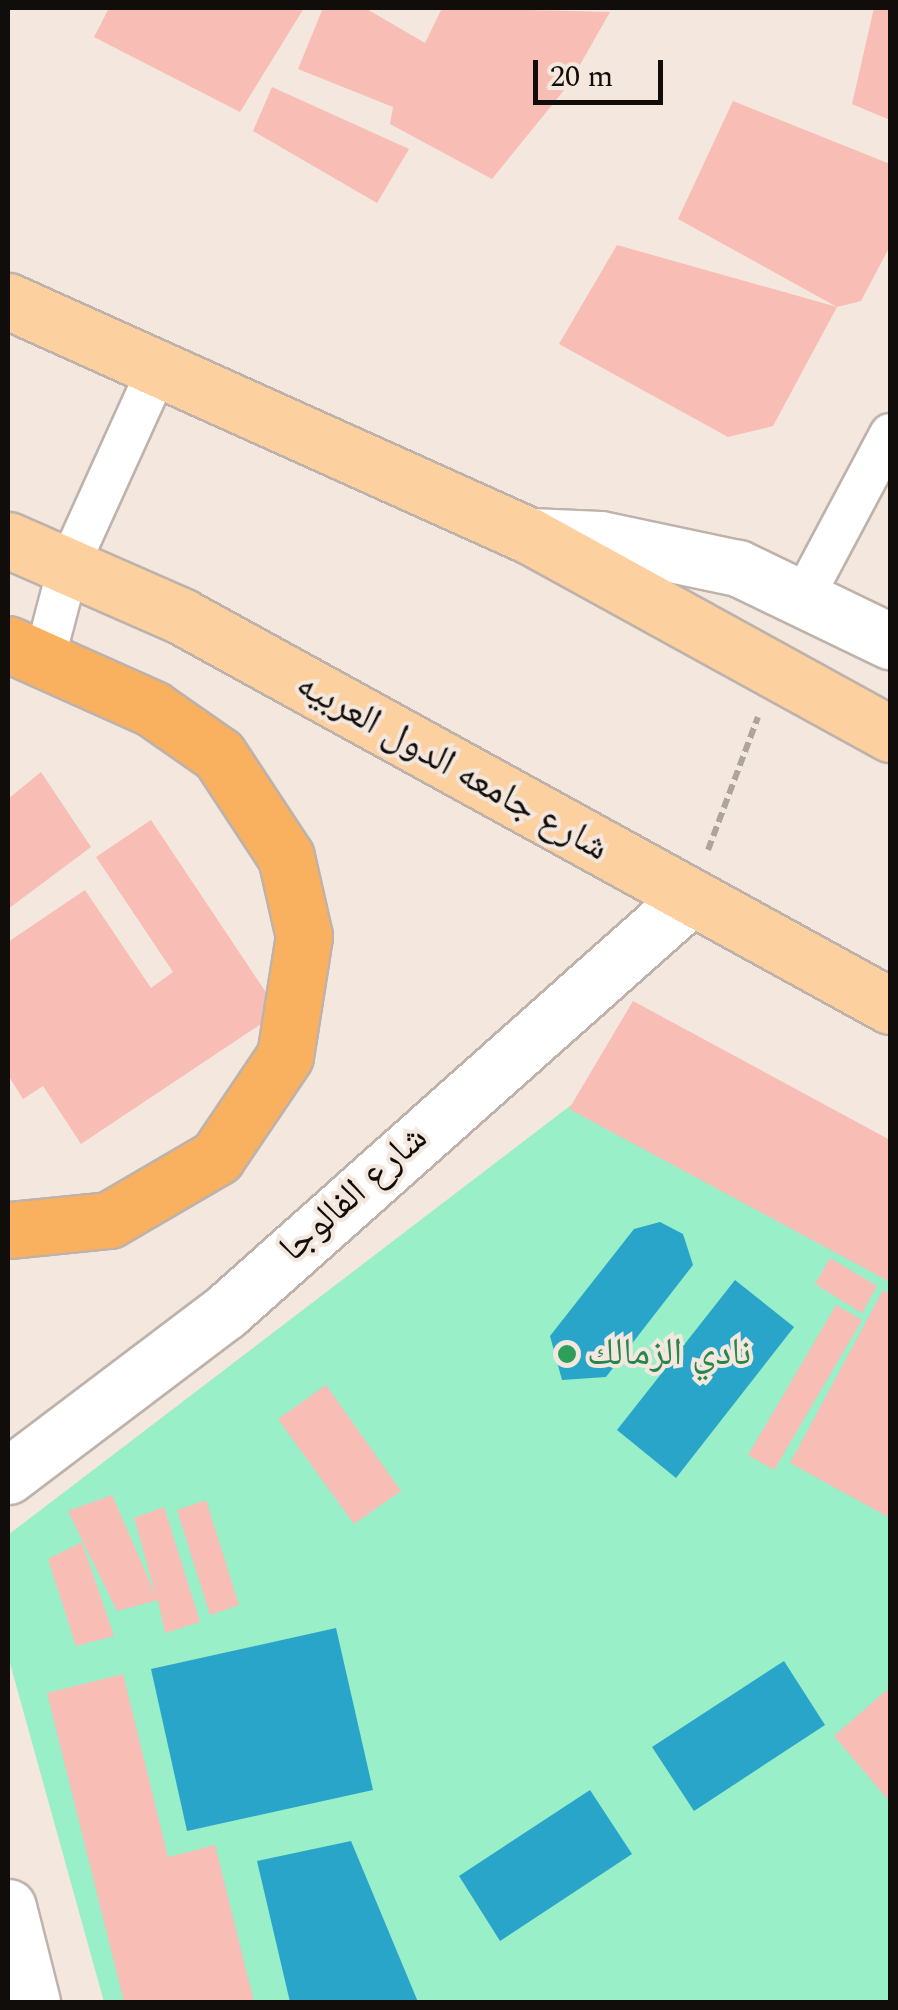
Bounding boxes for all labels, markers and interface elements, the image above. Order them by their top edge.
scale bar [538,40,668,102]
text: 20 m [550,54,613,100]
street label: شارع جامعه الدول العربيه [288,662,616,872]
street label: شارع الفالوجا [271,1116,437,1272]
place label: نادي الزمالك [587,1331,751,1377]
marker: نادي الزمالك [556,1343,578,1365]

